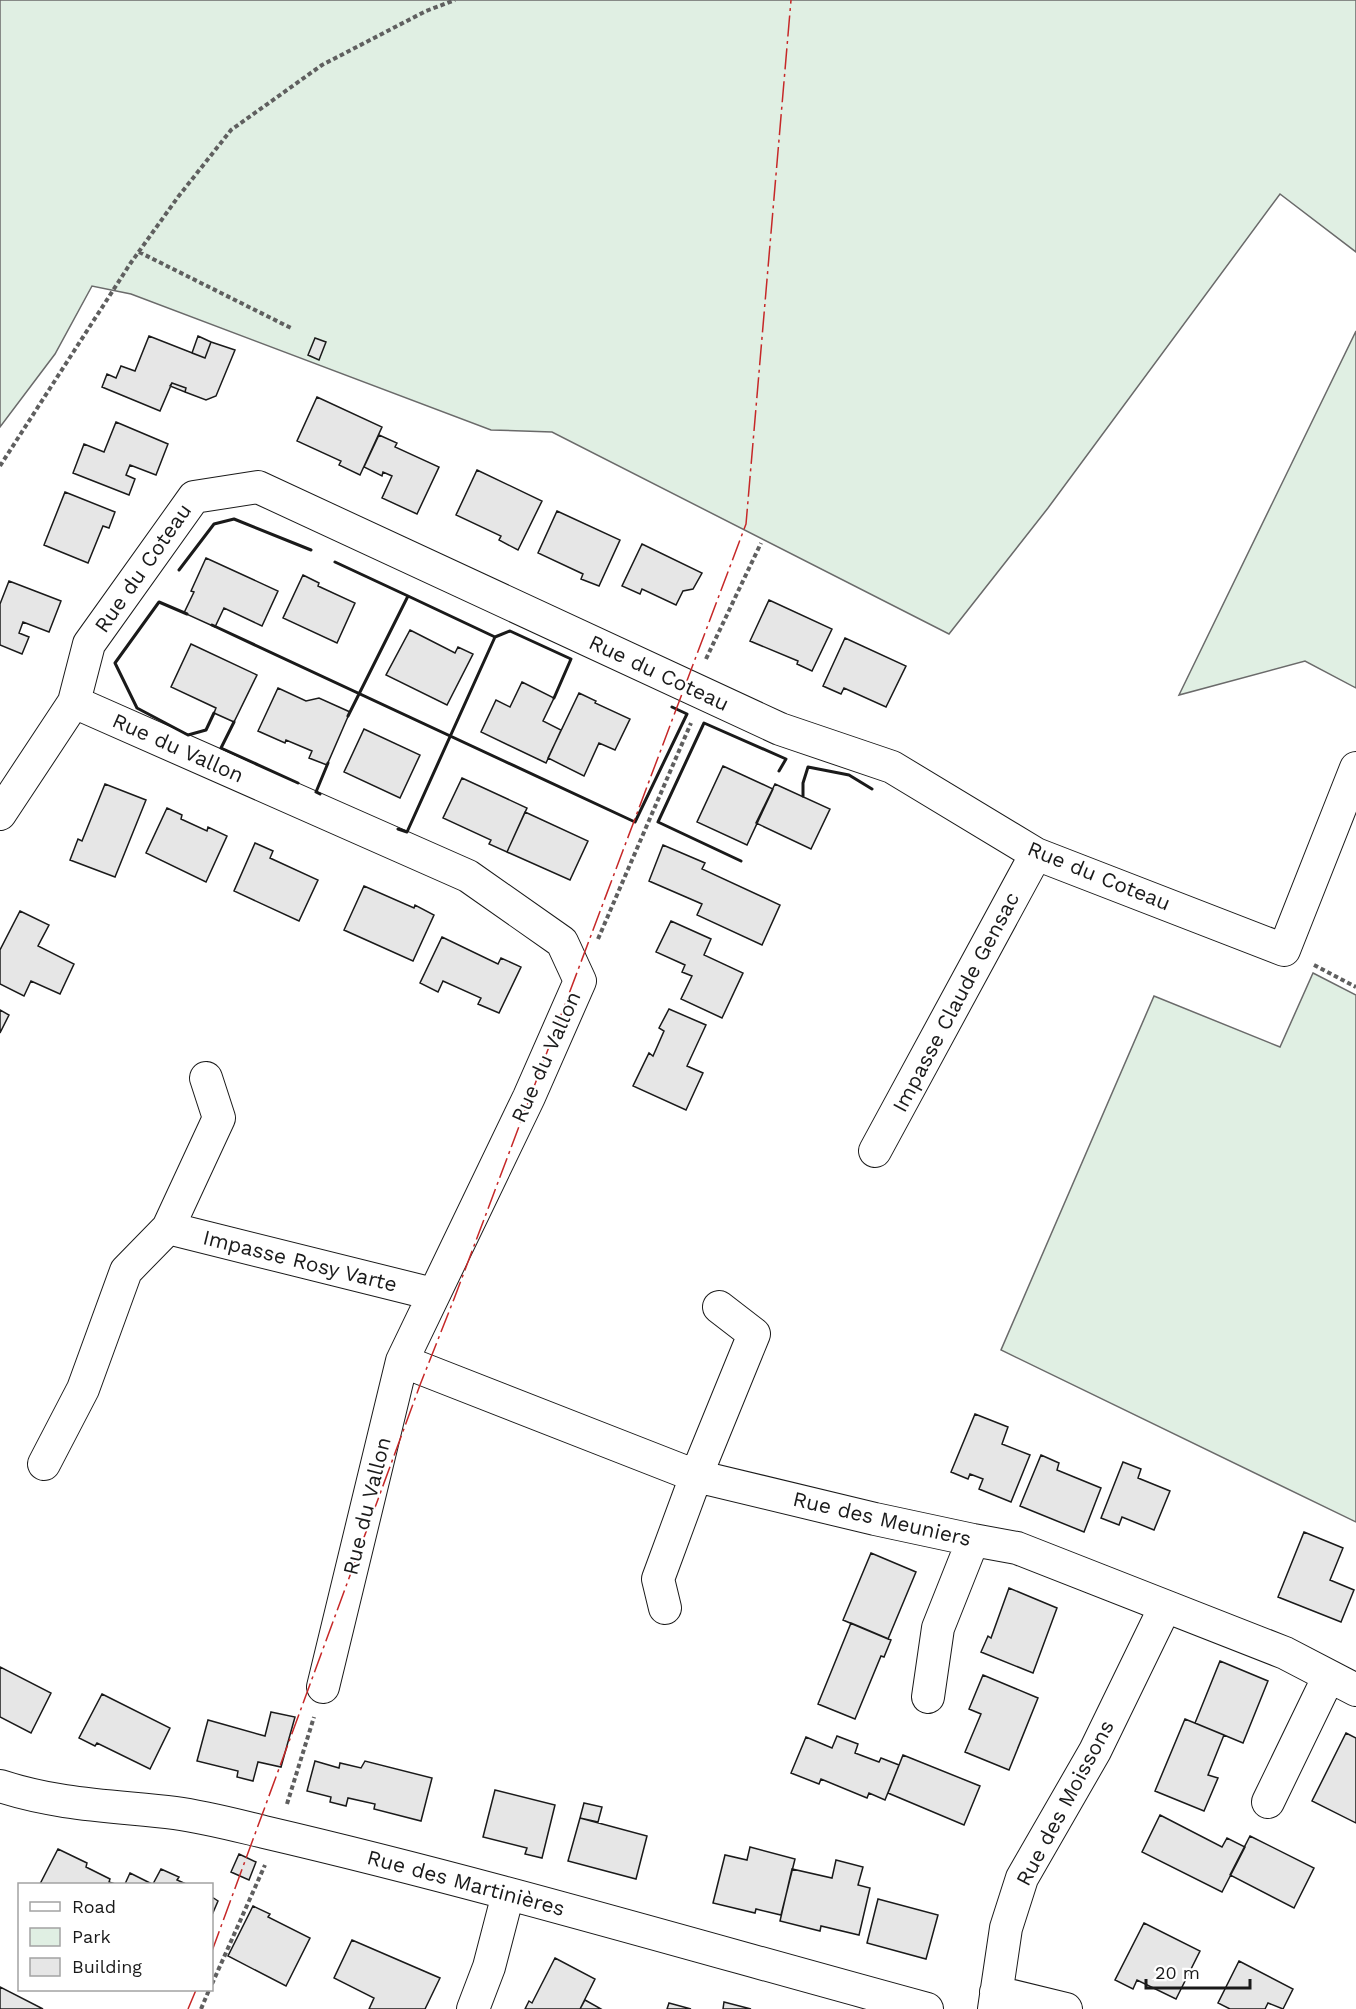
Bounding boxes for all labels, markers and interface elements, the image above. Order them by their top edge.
street label: Rue du Coteau [89,498,196,637]
street label: Rue du Coteau [585,629,733,716]
street label: Rue du Vallon [109,707,248,788]
street label: Rue du Coteau [1024,836,1174,916]
street label: Impasse Claude Gensac [887,887,1024,1116]
street label: Rue du Vallon [505,987,586,1126]
street label: Impasse Rosy Varte [201,1224,400,1297]
street label: Rue du Vallon [337,1434,396,1577]
street label: Rue des Meuniers [791,1486,974,1551]
street label: Rue des Moissons [1010,1716,1119,1890]
street label: Rue des Martinières [365,1844,568,1921]
legend [18,1883,213,1991]
text: Road [72,1896,116,1917]
text: Park [72,1926,111,1947]
scale bar [1146,1952,1250,1990]
text: Building [72,1956,142,1977]
text: 20 m [1155,1962,1200,1983]

